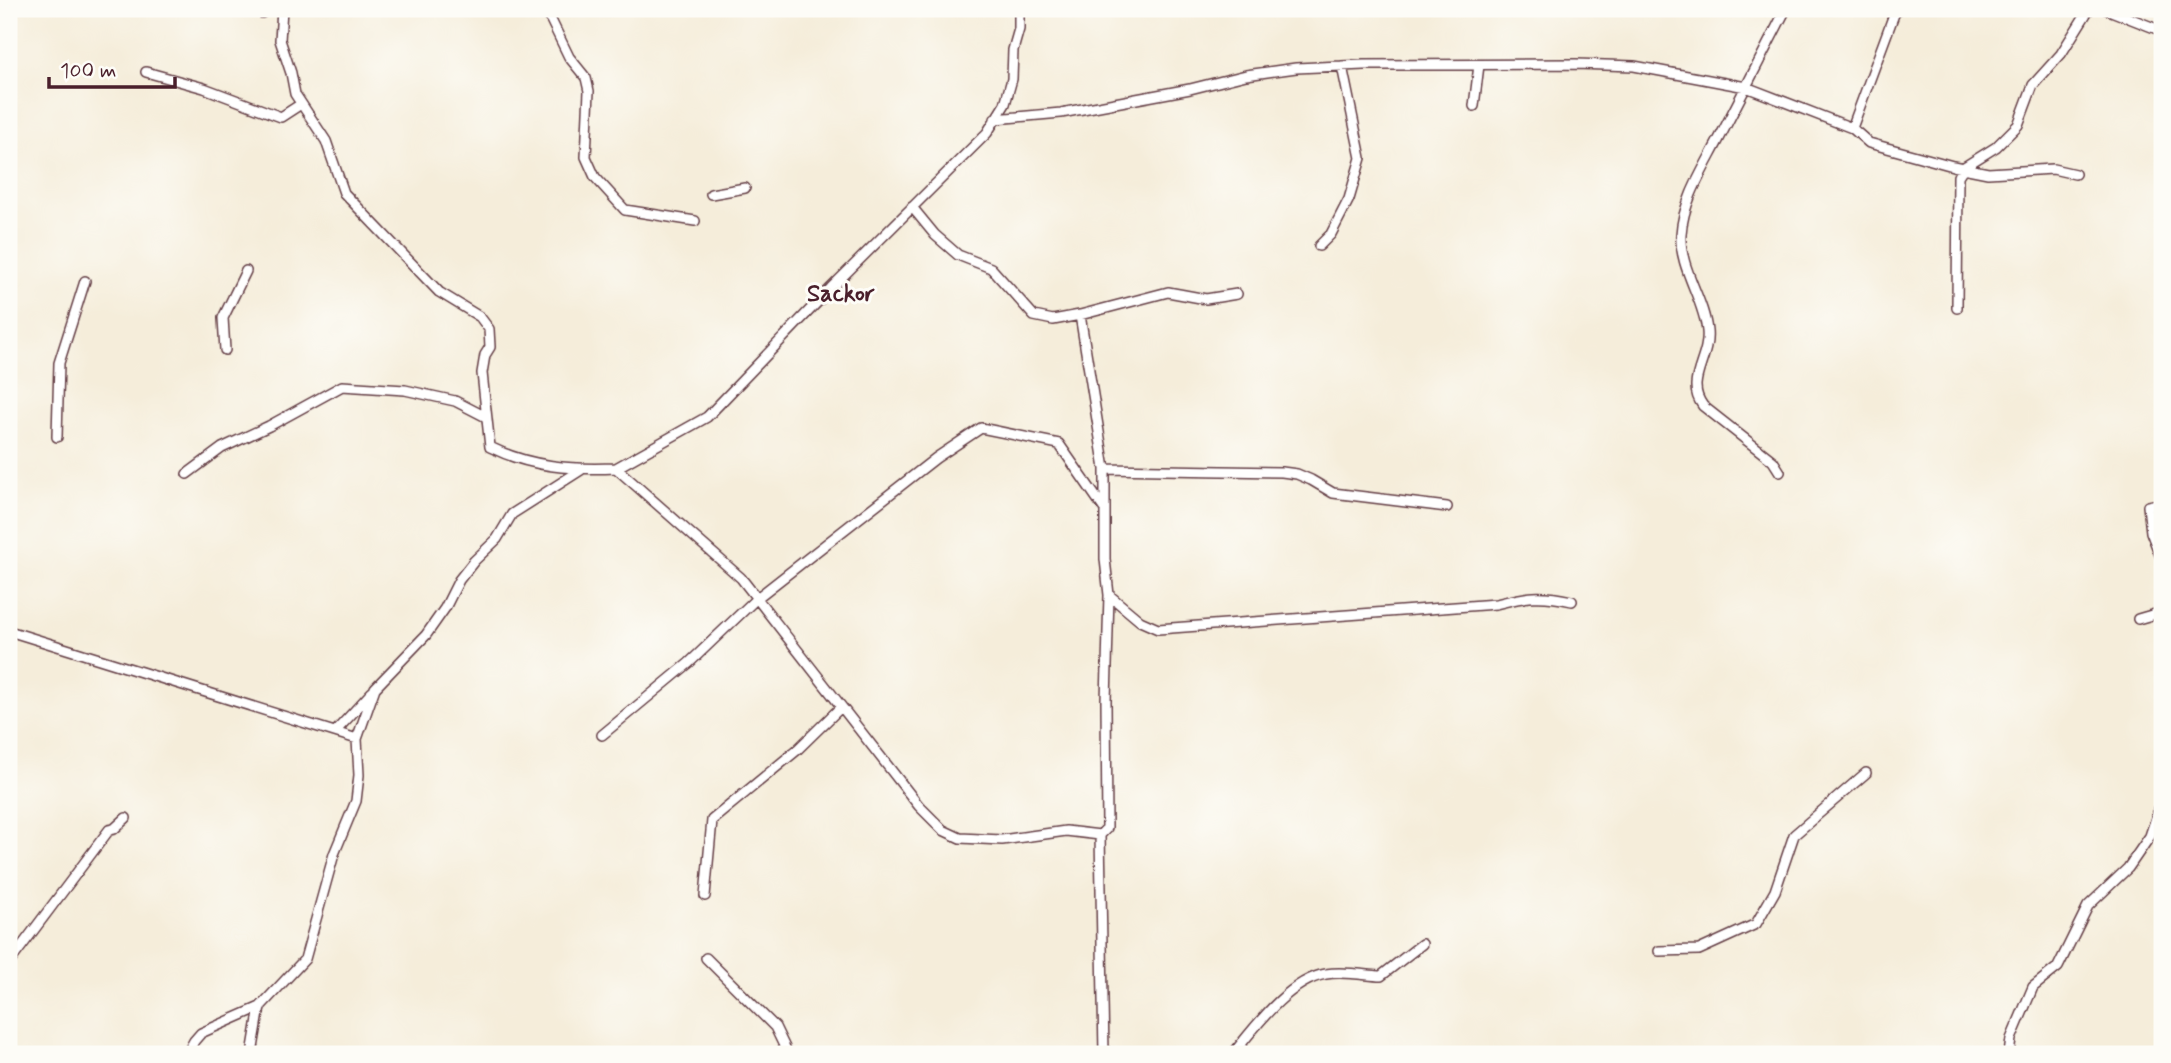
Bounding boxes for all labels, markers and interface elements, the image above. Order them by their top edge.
scale bar [49,46,175,90]
text: 100 m [60,57,116,85]
district label: Sackor [807,279,875,310]

